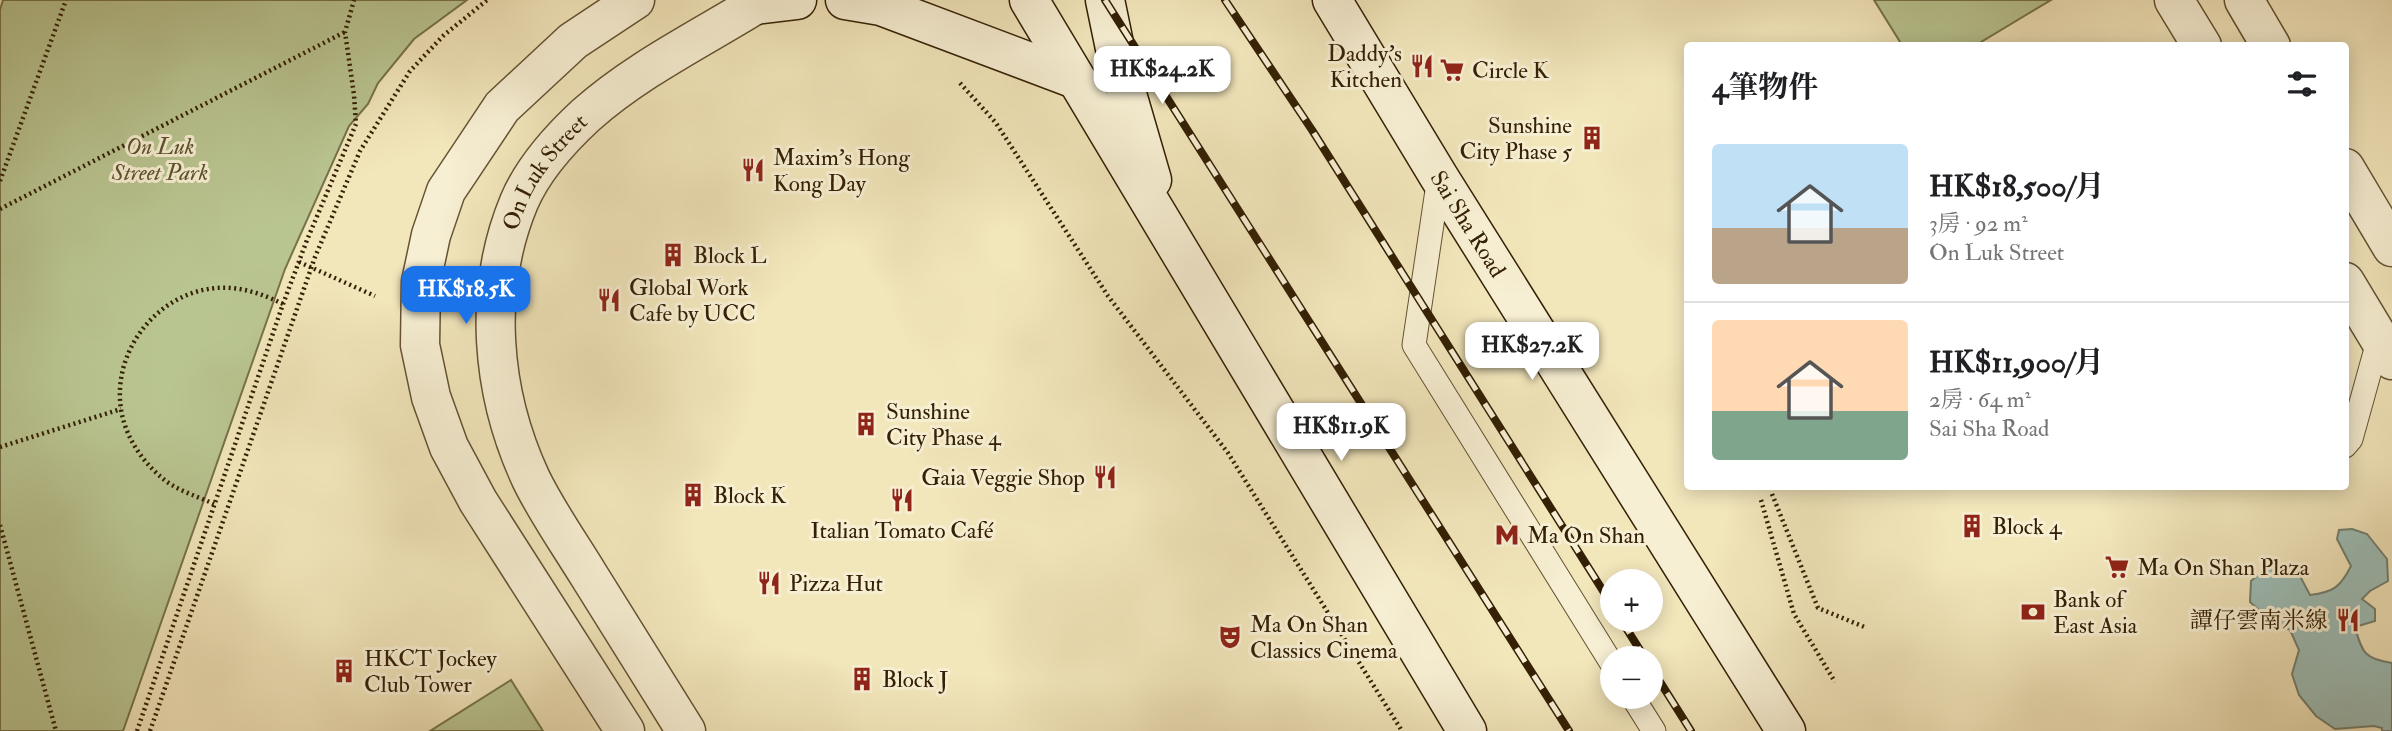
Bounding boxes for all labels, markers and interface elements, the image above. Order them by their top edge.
place label: Daddy's Kitchen [1327,39,1402,94]
pin: HK$24.2K [1090,46,1234,106]
restaurant icon: Daddy's Kitchen [1408,52,1436,80]
text: HK$24.2K [1110,54,1214,83]
supermarket icon: Circle K [1438,56,1466,84]
place label: Circle K [1472,56,1550,85]
icon: filters [2283,65,2321,103]
text: 4筆物件 [1712,69,1818,106]
street label: On Luk Street [496,108,593,234]
place label: Sunshine City Phase 5 [1460,111,1572,166]
building icon: Sunshine City Phase 5 [1578,124,1606,152]
park label: On Luk Street Park [111,132,208,187]
place label: Maxim's Hong Kong Day [773,143,910,198]
restaurant icon: Maxim's Hong Kong Day [739,156,767,184]
street label: Sai Sha Road [1424,165,1512,283]
text: HK$18,500/月 [1929,168,2104,205]
icon: home [1768,172,1852,256]
text: 3房 · 92 m² [1929,209,2028,238]
text: On Luk Street [1929,238,2064,267]
building icon: Block L [659,241,687,269]
place label: Block L [693,241,767,270]
pin: HK$18.5K [394,266,538,326]
place label: Global Work Cafe by UCC [629,273,756,328]
text: HK$18.5K [417,274,515,303]
restaurant icon: Global Work Cafe by UCC [595,286,623,314]
pin: HK$27.2K [1460,322,1604,382]
text: HK$27.2K [1481,330,1583,359]
text: HK$11,900/月 [1929,344,2104,381]
icon: home [1768,348,1852,432]
text: 2房 · 64 m² [1929,385,2031,414]
place label: Sunshine City Phase 4 [886,397,1002,452]
pin: HK$11.9K [1269,404,1413,463]
building icon: Sunshine City Phase 4 [852,410,880,438]
text: HK$11.9K [1293,411,1389,440]
text: Sai Sha Road [1929,414,2049,443]
place label: Gaia Veggie Shop [921,463,1085,493]
restaurant icon: Gaia Veggie Shop [1091,463,1119,491]
building icon: Block K [679,481,707,509]
place label: Block K [713,481,787,510]
restaurant icon: Italian Tomato Café [888,486,916,514]
building icon: Block 4 [1958,512,1986,540]
place label: Block 4 [1992,512,2063,541]
place label: Italian Tomato Café [811,516,994,545]
metro station icon: Ma On Shan [1493,521,1521,549]
place label: Ma On Shan [1527,521,1645,550]
supermarket icon: Ma On Shan Plaza [2103,553,2131,581]
place label: Ma On Shan Plaza [2137,553,2310,582]
restaurant icon: Pizza Hut [755,569,783,597]
place label: Pizza Hut [789,569,883,598]
map controls [1600,569,1663,709]
button: + [1600,569,1663,632]
place label: Bank of East Asia [2053,585,2138,640]
bank icon: Bank of East Asia [2019,598,2047,626]
place label: 譚仔雲南米線 [2190,606,2328,635]
restaurant icon: 譚仔雲南米線 [2334,606,2362,634]
place label: Ma On Shan Classics Cinema [1250,610,1398,665]
theatre icon: Ma On Shan Classics Cinema [1216,623,1244,651]
place label: HKCT Jockey Club Tower [364,644,498,699]
button: − [1600,646,1663,709]
building icon: HKCT Jockey Club Tower [330,657,358,685]
building icon: Block J [848,665,876,693]
place label: Block J [882,665,948,694]

